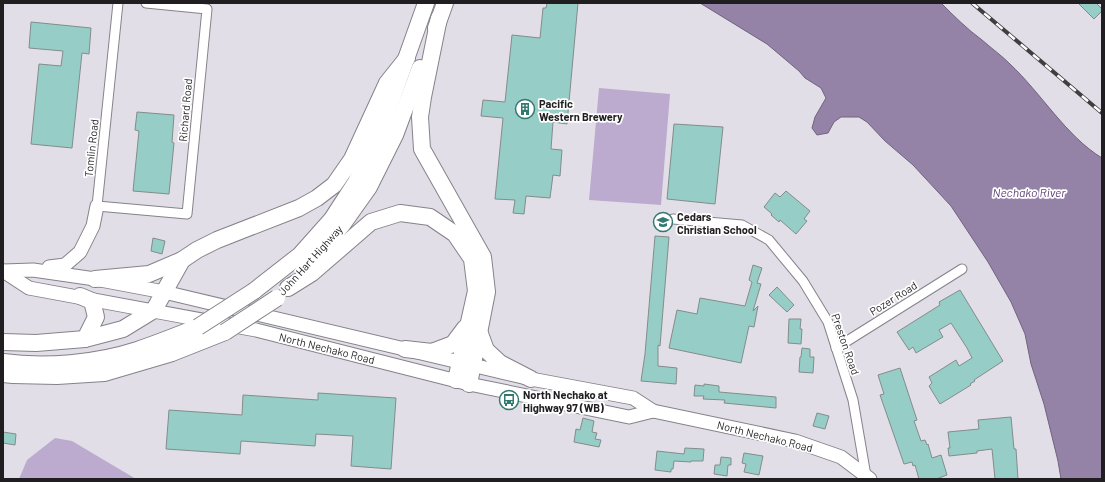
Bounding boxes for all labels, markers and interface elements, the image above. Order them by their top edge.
street label: Richard Road [176,78,194,142]
place label: Pacific Western Brewery [539,97,623,123]
building icon: Pacific Western Brewery [514,98,536,120]
street label: Tomlin Road [81,118,101,178]
water label: Nechako River [993,185,1066,199]
place label: Cedars Christian School [677,210,757,236]
school or university icon: Cedars Christian School [652,211,674,233]
street label: John Hart Highway [275,222,345,298]
street label: Pozer Road [867,278,919,318]
street label: Preston Road [829,312,863,376]
street label: North Nechako Road [278,330,376,366]
place label: North Nechako at Highway 97 (WB) [523,388,608,414]
bus stop icon: North Nechako at Highway 97 (WB) [498,389,520,411]
street label: North Nechako Road [716,418,814,454]

